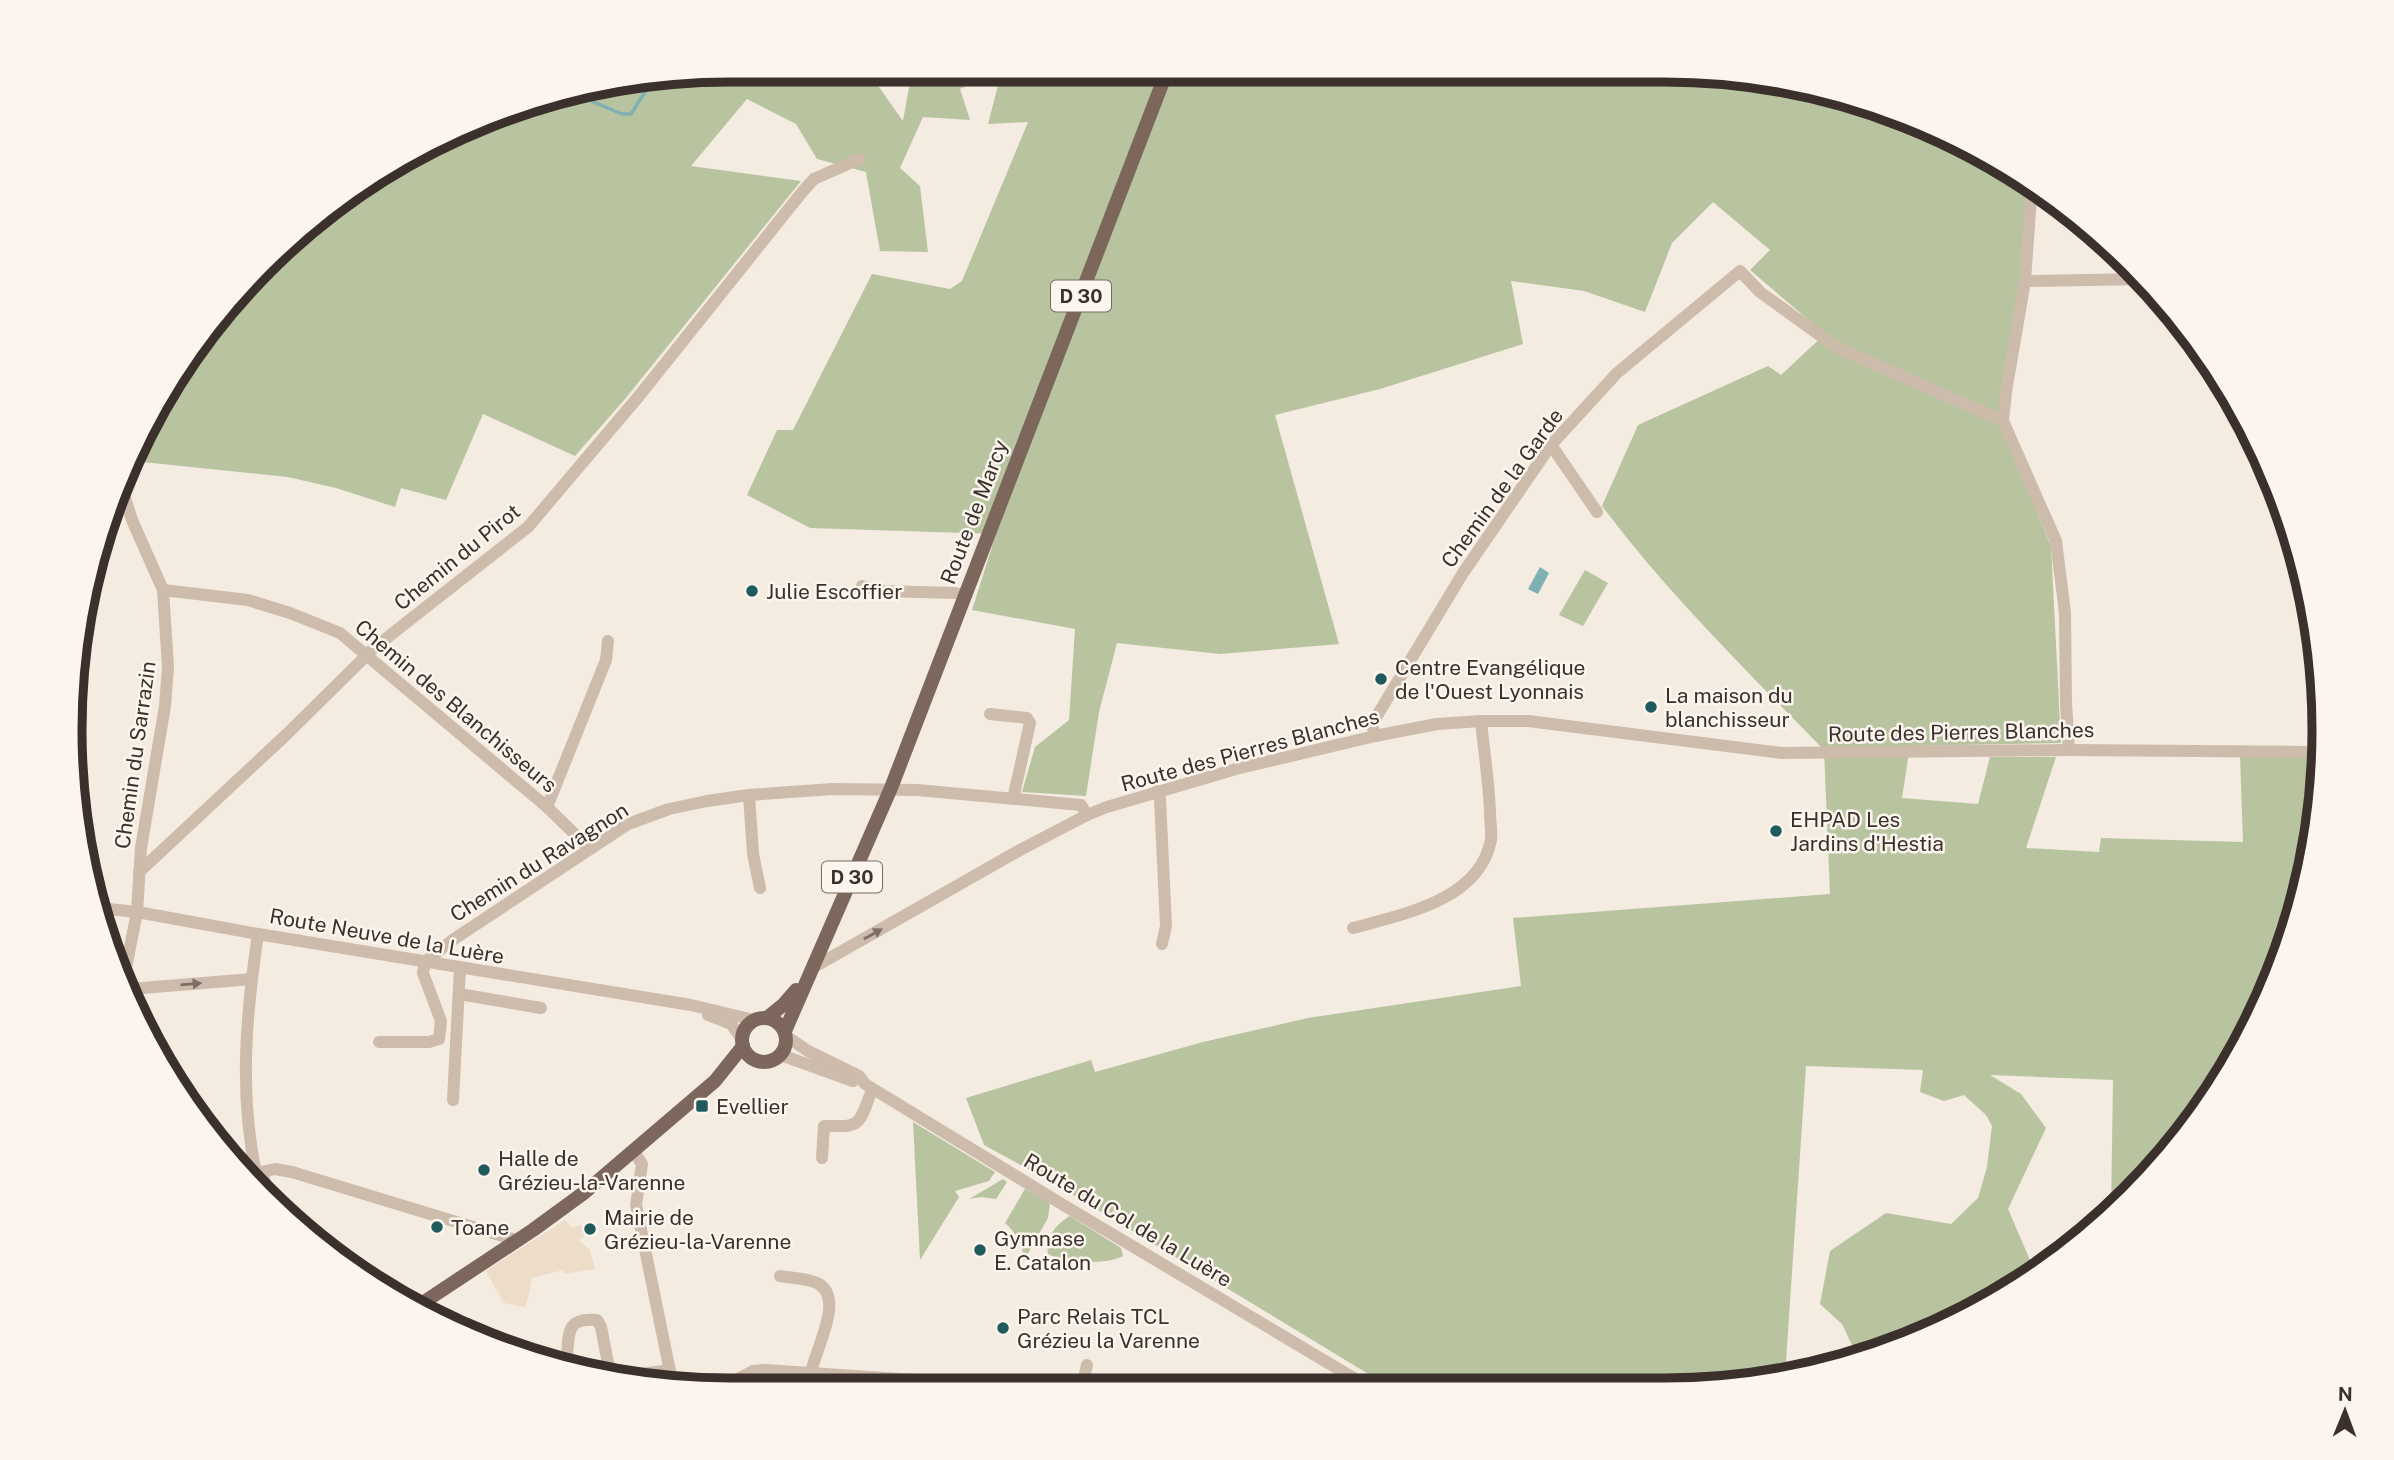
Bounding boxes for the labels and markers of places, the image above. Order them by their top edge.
place label: Julie Escoffier [766,579,902,604]
marker: Julie Escoffier [744,583,760,599]
place label: Centre Evangélique de l'Ouest Lyonnais [1395,655,1586,704]
marker: Centre Evangélique de l'Ouest Lyonnais [1373,671,1389,687]
place label: La maison du blanchisseur [1665,683,1793,732]
marker: La maison du blanchisseur [1643,699,1659,715]
place label: EHPAD Les Jardins d'Hestia [1790,807,1944,856]
marker: EHPAD Les Jardins d'Hestia [1768,823,1784,839]
place label: Evellier [716,1094,789,1119]
marker: Evellier [694,1098,710,1114]
place label: Halle de Grézieu-la-Varenne [498,1146,685,1195]
marker: Halle de Grézieu-la-Varenne [476,1162,492,1178]
place label: Mairie de Grézieu-la-Varenne [604,1205,791,1254]
place label: Toane [451,1215,509,1240]
marker: Toane [429,1219,445,1235]
marker: Mairie de Grézieu-la-Varenne [582,1221,598,1237]
place label: Gymnase E. Catalon [994,1226,1091,1275]
marker: Gymnase E. Catalon [972,1242,988,1258]
place label: Parc Relais TCL Grézieu la Varenne [1017,1304,1200,1353]
marker: Parc Relais TCL Grézieu la Varenne [995,1320,1011,1336]

